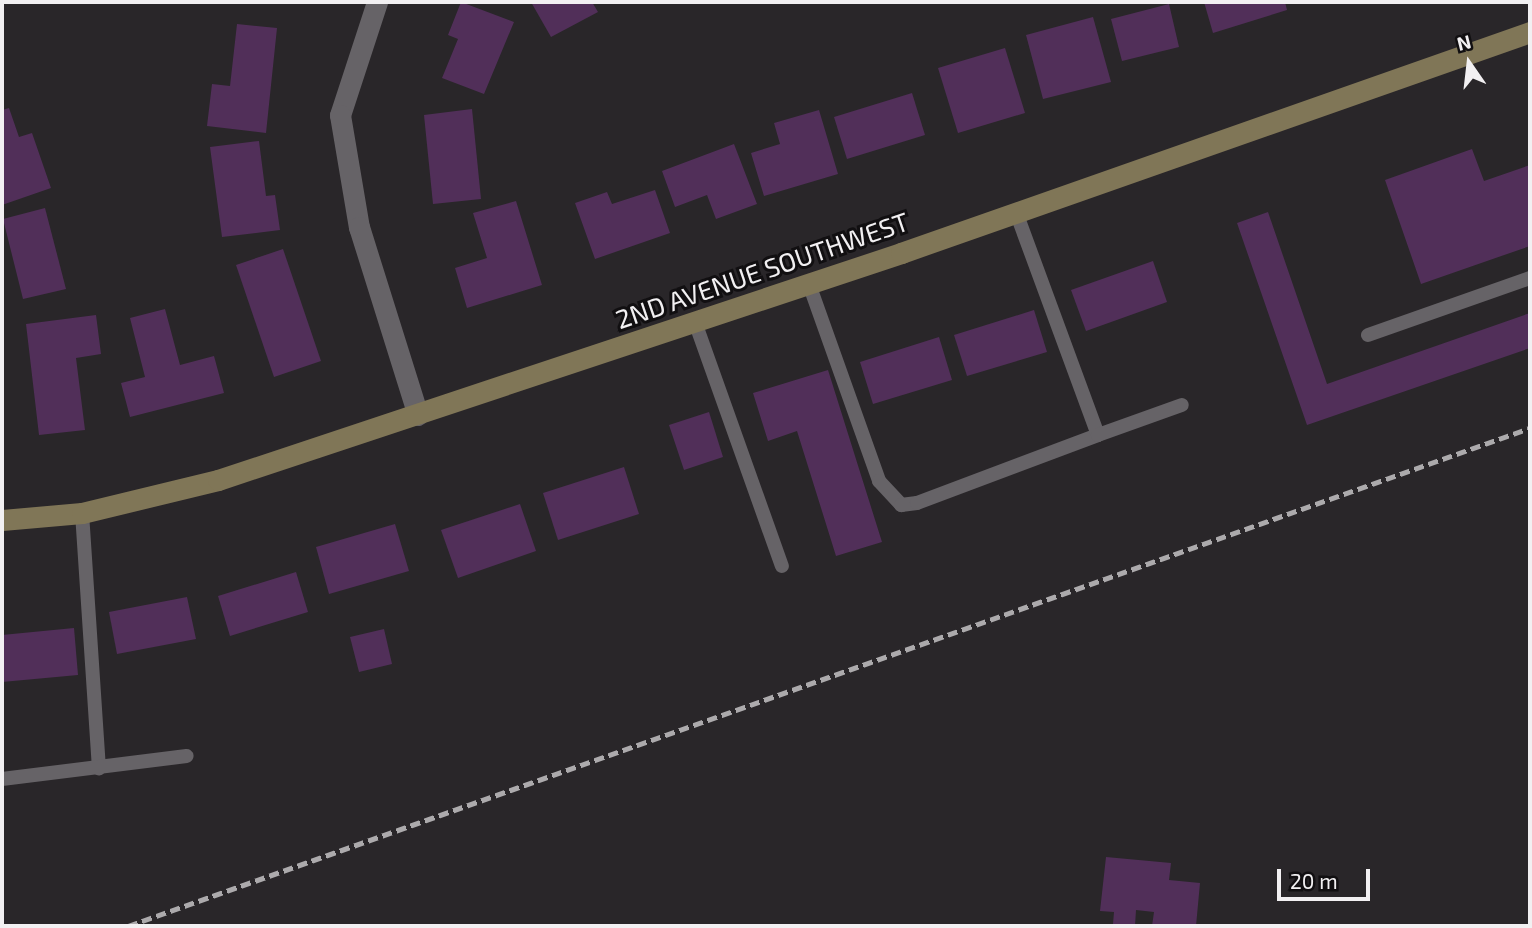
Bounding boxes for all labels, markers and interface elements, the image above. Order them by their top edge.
north arrow [1434,28,1504,98]
text: N [1454,29,1473,55]
street label: 2ND AVENUE SOUTHWEST [611,205,913,335]
scale bar [1280,855,1373,899]
text: 20 m [1290,868,1338,893]

